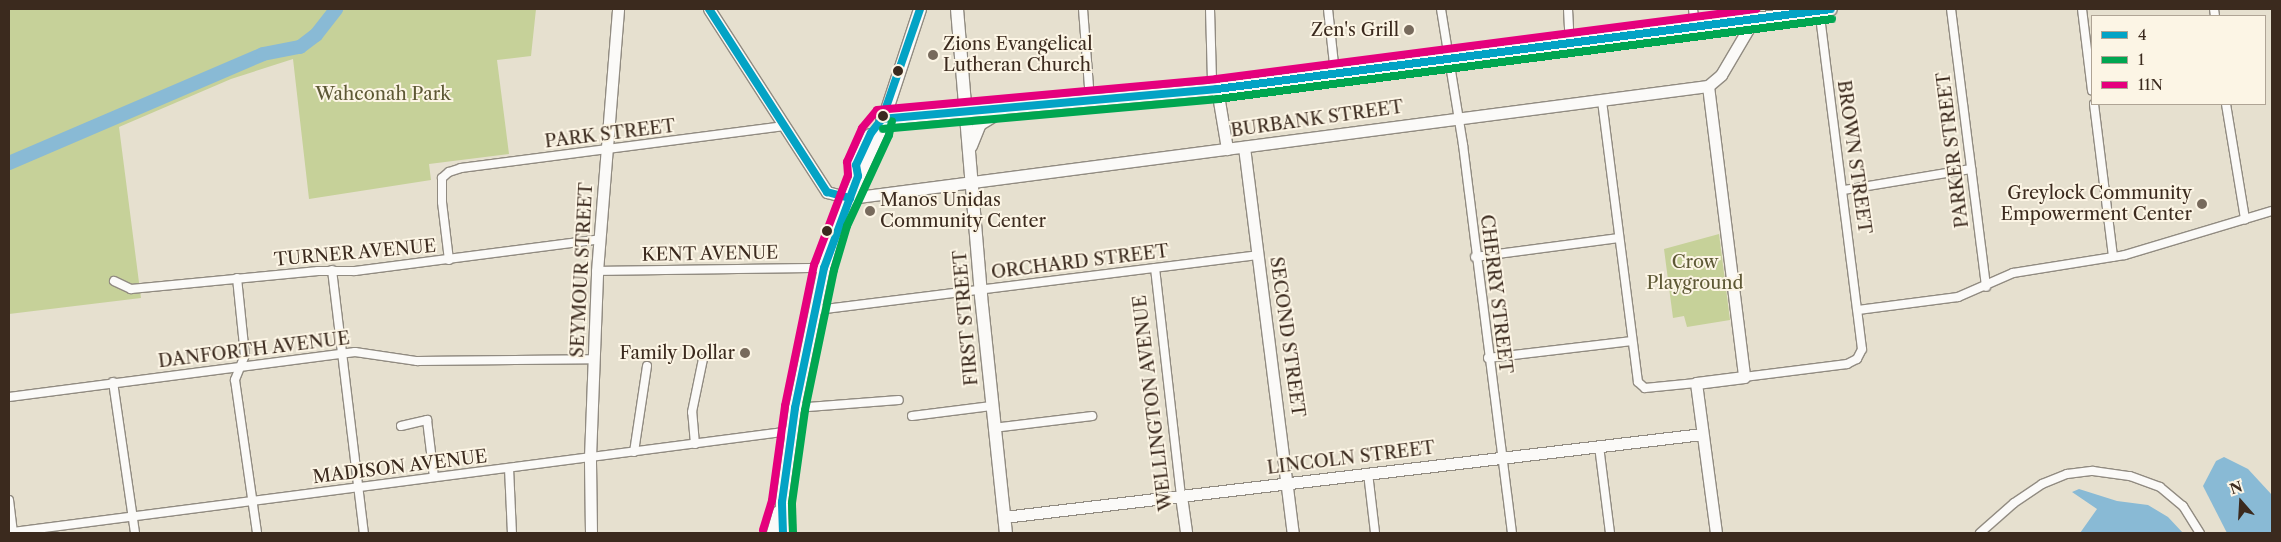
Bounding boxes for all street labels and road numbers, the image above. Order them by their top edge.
street label: PARKER STREET [1933,71,1973,229]
street label: BROWN STREET [1833,79,1875,235]
street label: BURBANK STREET [1229,96,1405,142]
street label: PARK STREET [543,115,677,153]
street label: SEYMOUR STREET [567,181,597,359]
street label: CHERRY STREET [1475,213,1517,375]
street label: TURNER AVENUE [272,235,438,271]
street label: ORCHARD STREET [990,240,1170,284]
street label: KENT AVENUE [641,242,779,266]
street label: FIRST STREET [949,249,983,387]
street label: SECOND STREET [1265,255,1309,419]
street label: WELLINGTON AVENUE [1129,293,1177,513]
street label: DANFORTH AVENUE [157,327,351,373]
street label: LINCOLN STREET [1266,437,1436,479]
street label: MADISON AVENUE [311,446,489,488]

